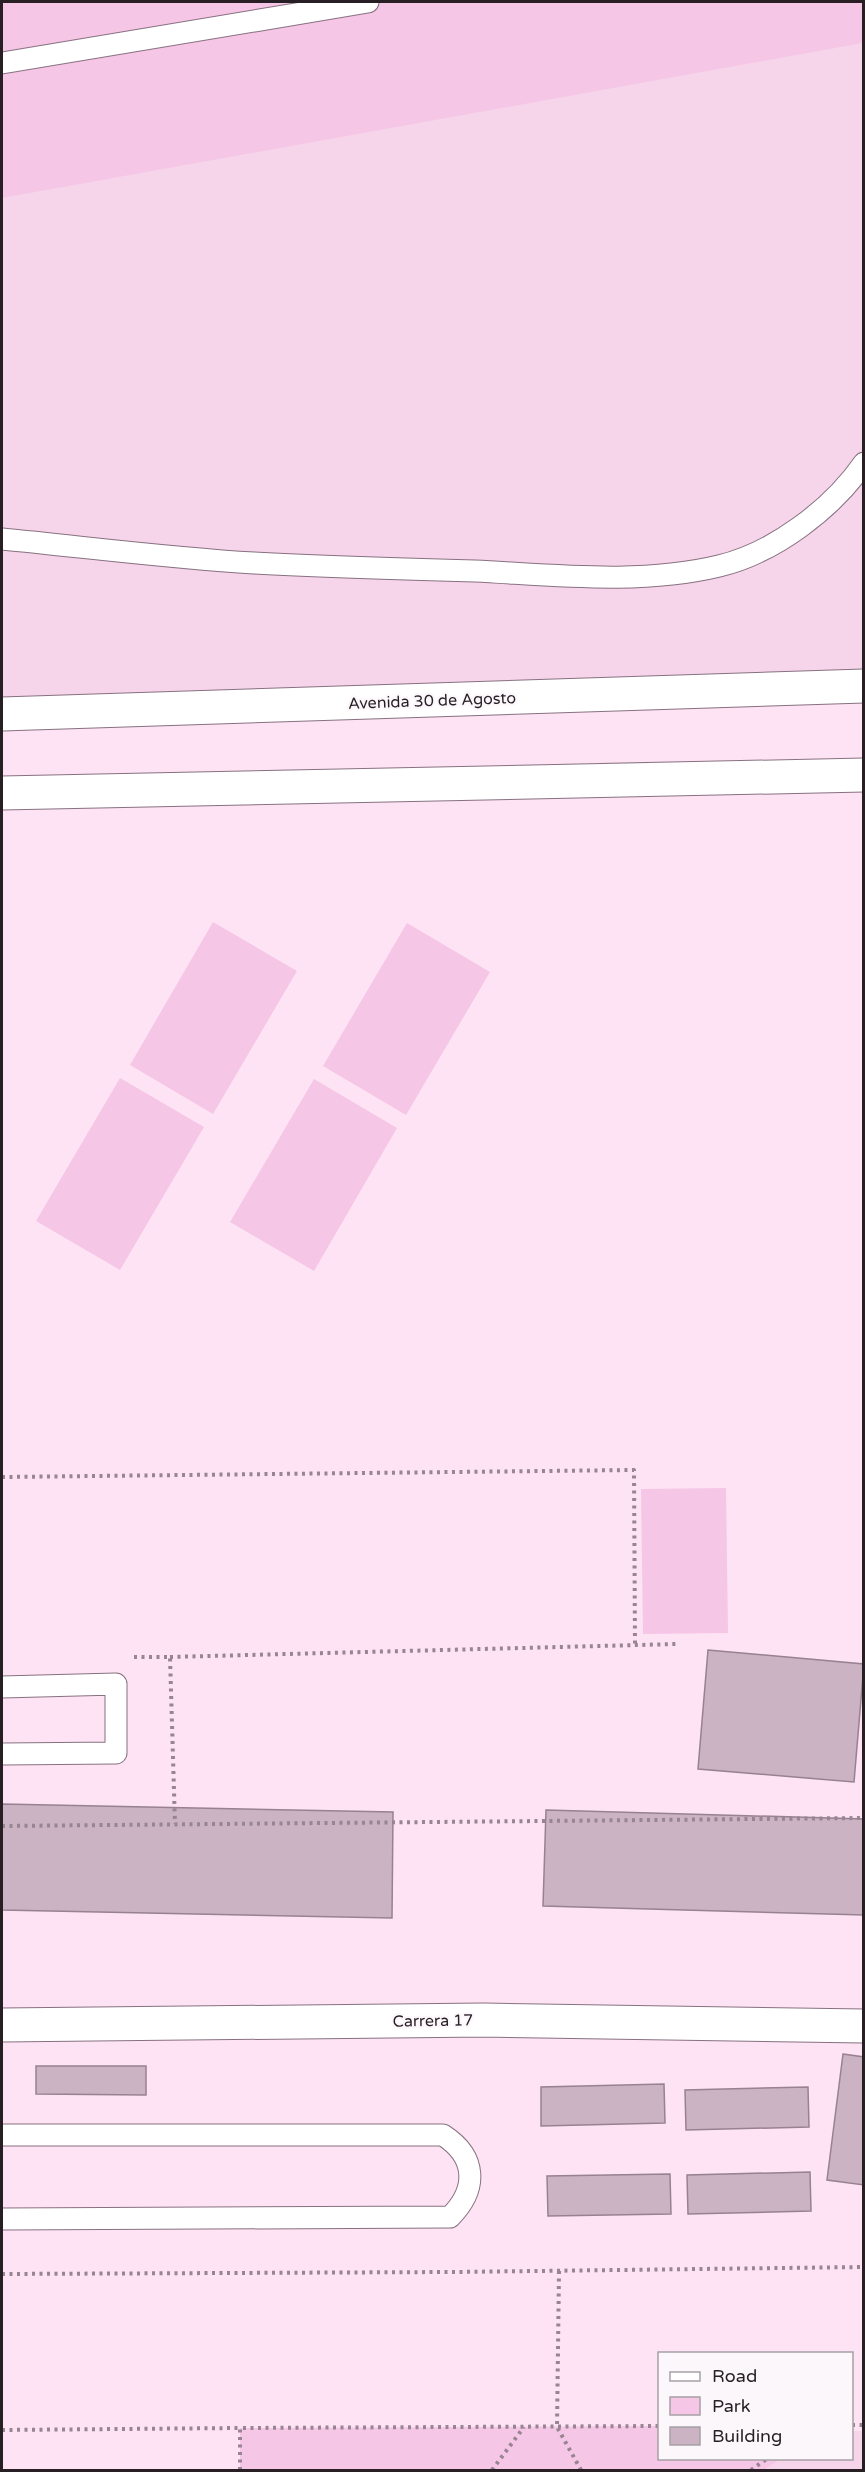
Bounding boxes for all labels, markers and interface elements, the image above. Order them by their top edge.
street label: Avenida 30 de Agosto [348,688,516,714]
street label: Carrera 17 [393,2010,473,2032]
legend [658,2352,853,2460]
text: Road [712,2365,757,2387]
text: Park [712,2395,751,2417]
text: Building [712,2425,782,2447]

